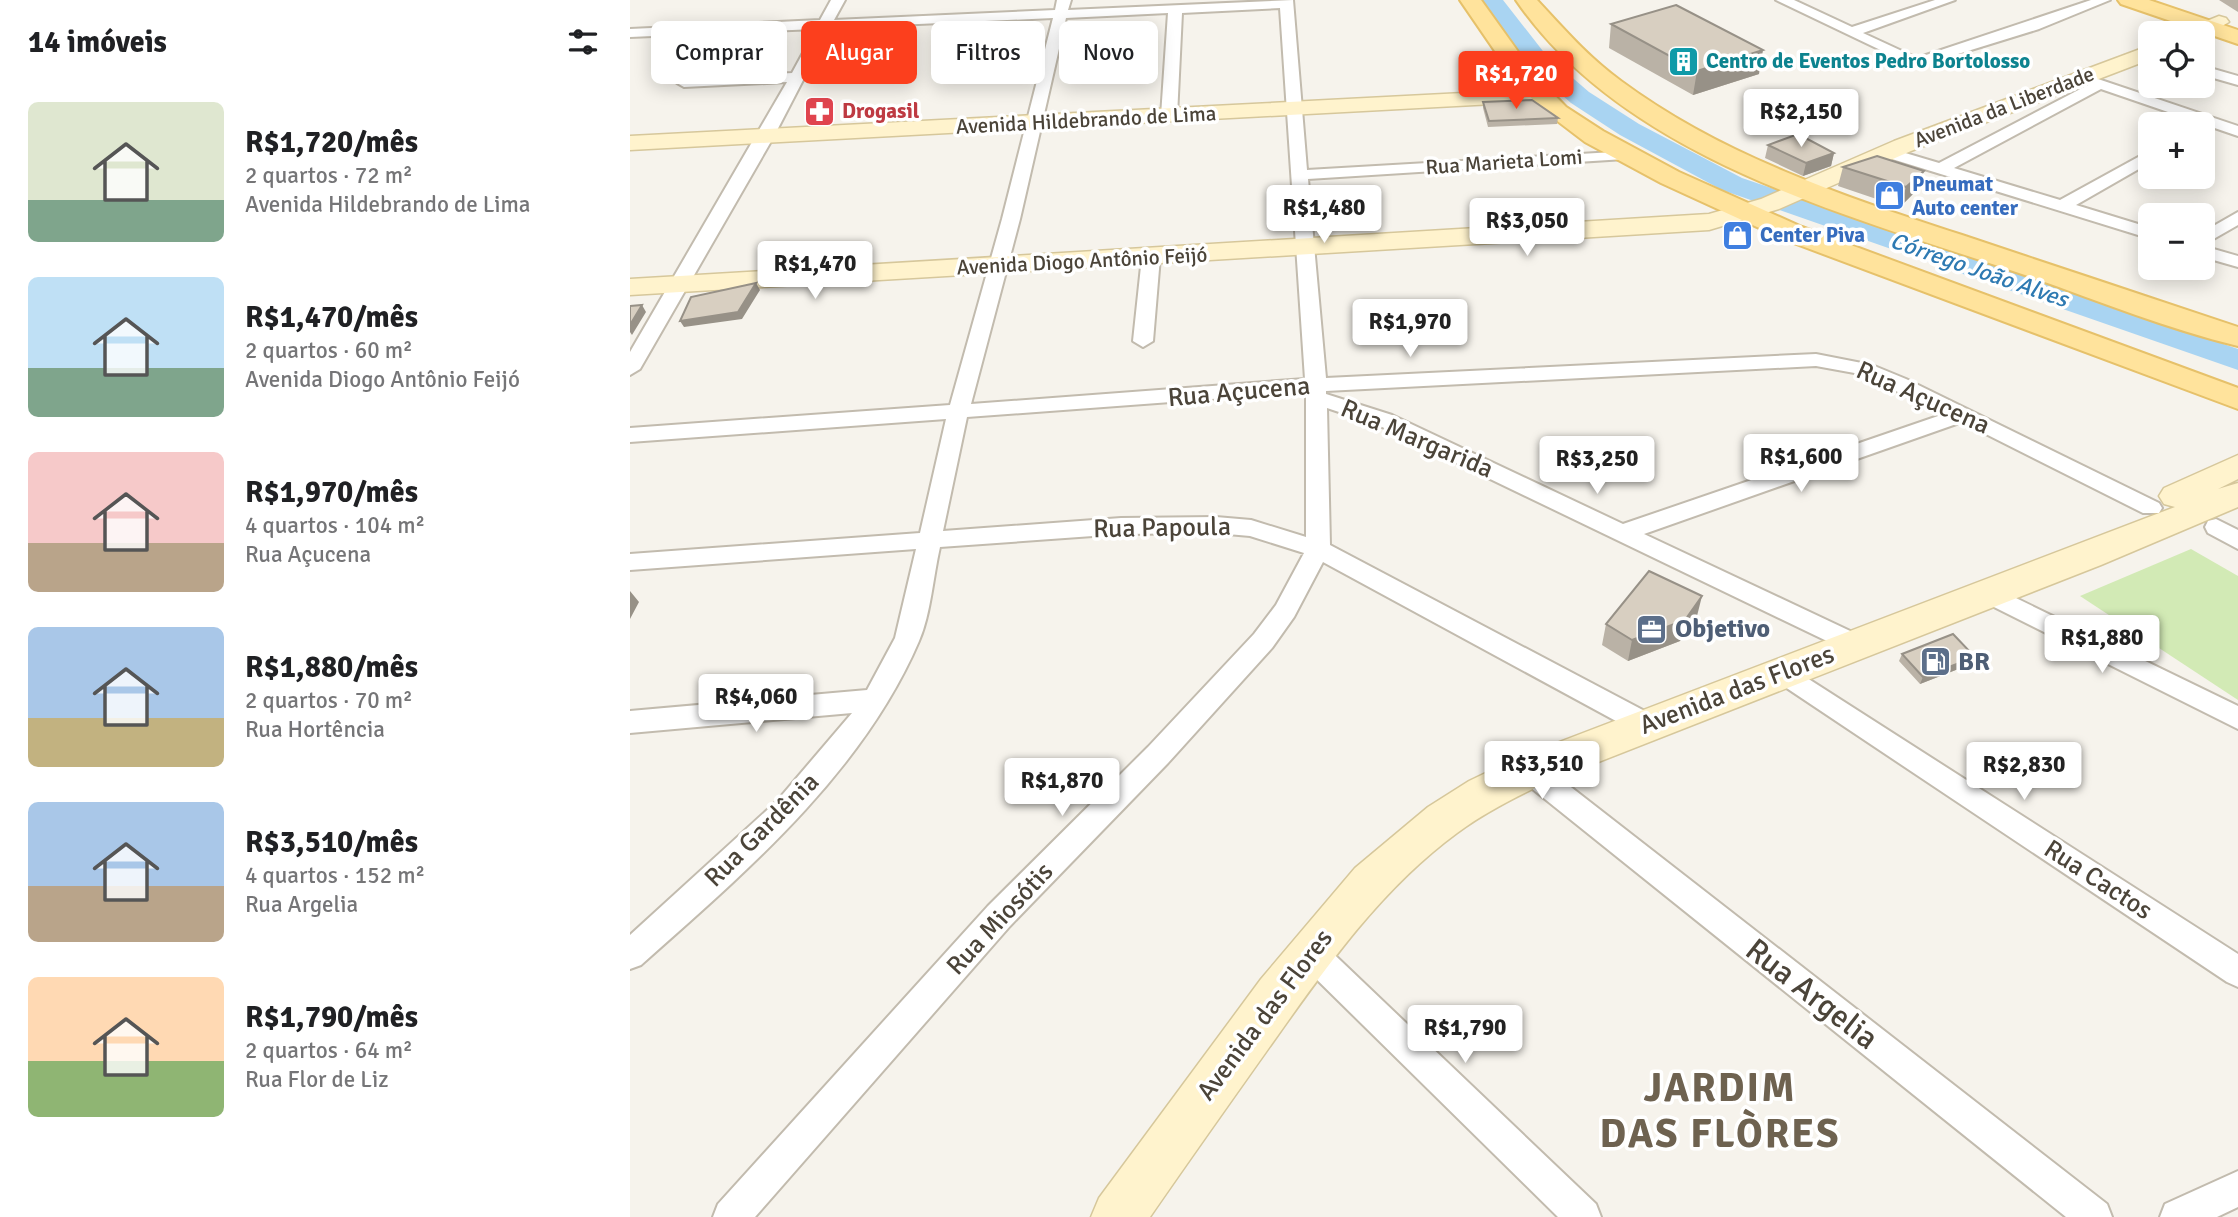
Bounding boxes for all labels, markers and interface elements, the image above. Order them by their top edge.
chip: Comprar [651,21,787,84]
chip: Alugar [801,21,917,84]
chip: Filtros [931,21,1045,84]
chip: Novo [1059,21,1158,84]
map controls [2138,21,2215,280]
button: locate [2138,21,2215,98]
icon: filters [564,23,602,61]
text: 14 imóveis [28,24,167,61]
building icon: Centro de Eventos Pedro Bortolosso [1666,44,1700,78]
place label: Centro de Eventos Pedro Bortolosso [1706,48,2030,74]
pin: R$1,720 [1451,52,1581,111]
text: R$1,720 [1474,59,1558,88]
street label: Avenida da Liberdade [1910,61,2098,153]
pin: R$2,150 [1736,90,1866,149]
pharmacy icon: Drogasil [802,94,836,128]
text: R$2,150 [1759,97,1843,126]
place label: Drogasil [842,98,920,124]
street label: Avenida Hildebrando de Lima [955,100,1217,140]
button: + [2138,112,2215,189]
text: R$1,720/mês [245,124,418,161]
icon: home [84,130,168,214]
street label: Rua Marieta Lomi [1425,144,1583,180]
text: 2 quartos · 72 m² [245,161,413,190]
place label: Pneumat Auto center [1912,171,2019,221]
shop icon: Pneumat Auto center [1872,179,1906,213]
pin: R$1,480 [1259,186,1389,245]
text: Avenida Hildebrando de Lima [245,190,531,219]
text: R$1,480 [1282,193,1366,222]
pin: R$3,050 [1462,198,1592,258]
button: − [2138,203,2215,280]
text: R$3,050 [1485,206,1569,235]
shop icon: Center Piva [1720,218,1754,252]
place label: Center Piva [1760,222,1865,248]
water label: Córrego João Alves [1886,226,2073,315]
street label: Avenida Diogo Antônio Feijó [956,241,1208,281]
pin: R$1,470 [750,242,880,301]
text: R$1,470 [773,249,857,278]
text: R$1,470/mês [245,299,418,336]
pin: R$1,970 [1345,300,1475,359]
icon: home [84,305,168,389]
text: R$1,970 [1368,307,1452,336]
text: 2 quartos · 60 m² [245,336,413,365]
street label: Rua Açucena [1851,354,1995,442]
text: Avenida Diogo Antônio Feijó [245,365,520,394]
street label: Rua Açucena [1166,370,1312,414]
street label: Rua Margarida [1336,393,1498,485]
pin: R$1,600 [1736,434,1866,494]
pin: R$3,250 [1532,436,1662,496]
text: R$1,600 [1759,442,1843,471]
text: R$3,250 [1555,444,1639,473]
text: R$1,970/mês [245,474,418,511]
icon: home [84,480,168,564]
text: 4 quartos · 104 m² [245,511,425,540]
street label: Rua Papoula [1093,511,1231,545]
text: Rua Açucena [245,540,371,569]
office icon: Objetivo [1635,612,1669,646]
place label: Objetivo [1675,613,1770,645]
pin: R$1,880 [2037,616,2167,675]
text: R$1,880 [2060,623,2144,652]
street label: Avenida das Flores [1635,638,1839,742]
fuel station icon: BR [1918,645,1952,679]
place label: BR [1958,646,1990,678]
text: R$1,880/mês [245,649,418,686]
icon: home [84,655,168,739]
pin: R$4,060 [691,674,821,734]
text: R$4,060 [714,682,798,711]
text: 2 quartos · 70 m² [245,686,413,715]
text: Rua Hortência [245,715,385,744]
pin: R$3,510 [1477,742,1607,801]
pin: R$2,830 [1959,742,2089,802]
text: R$3,510 [1500,749,1584,778]
text: R$2,830 [1982,750,2066,779]
pin: R$1,870 [997,758,1127,818]
street label: Rua Gardênia [698,766,826,894]
text: R$1,870 [1020,766,1104,795]
text: R$3,510/mês [245,824,418,861]
icon: home [84,830,168,914]
street label: Rua Cactos [2038,833,2158,927]
street label: Rua Miosótis [940,856,1060,982]
text: 4 quartos · 152 m² [245,861,425,890]
text: Rua Argelia [245,890,358,919]
street label: Avenida das Flores [1190,923,1340,1107]
street label: Rua Argelia [1738,930,1886,1058]
text: R$1,790/mês [245,999,418,1036]
icon: home [84,1005,168,1089]
pin: R$1,790 [1400,1006,1530,1065]
text: R$1,790 [1423,1013,1507,1042]
text: 2 quartos · 64 m² [245,1036,413,1065]
district label: JARDIM DAS FLÒRES [1599,1063,1841,1159]
text: Rua Flor de Liz [245,1065,388,1094]

